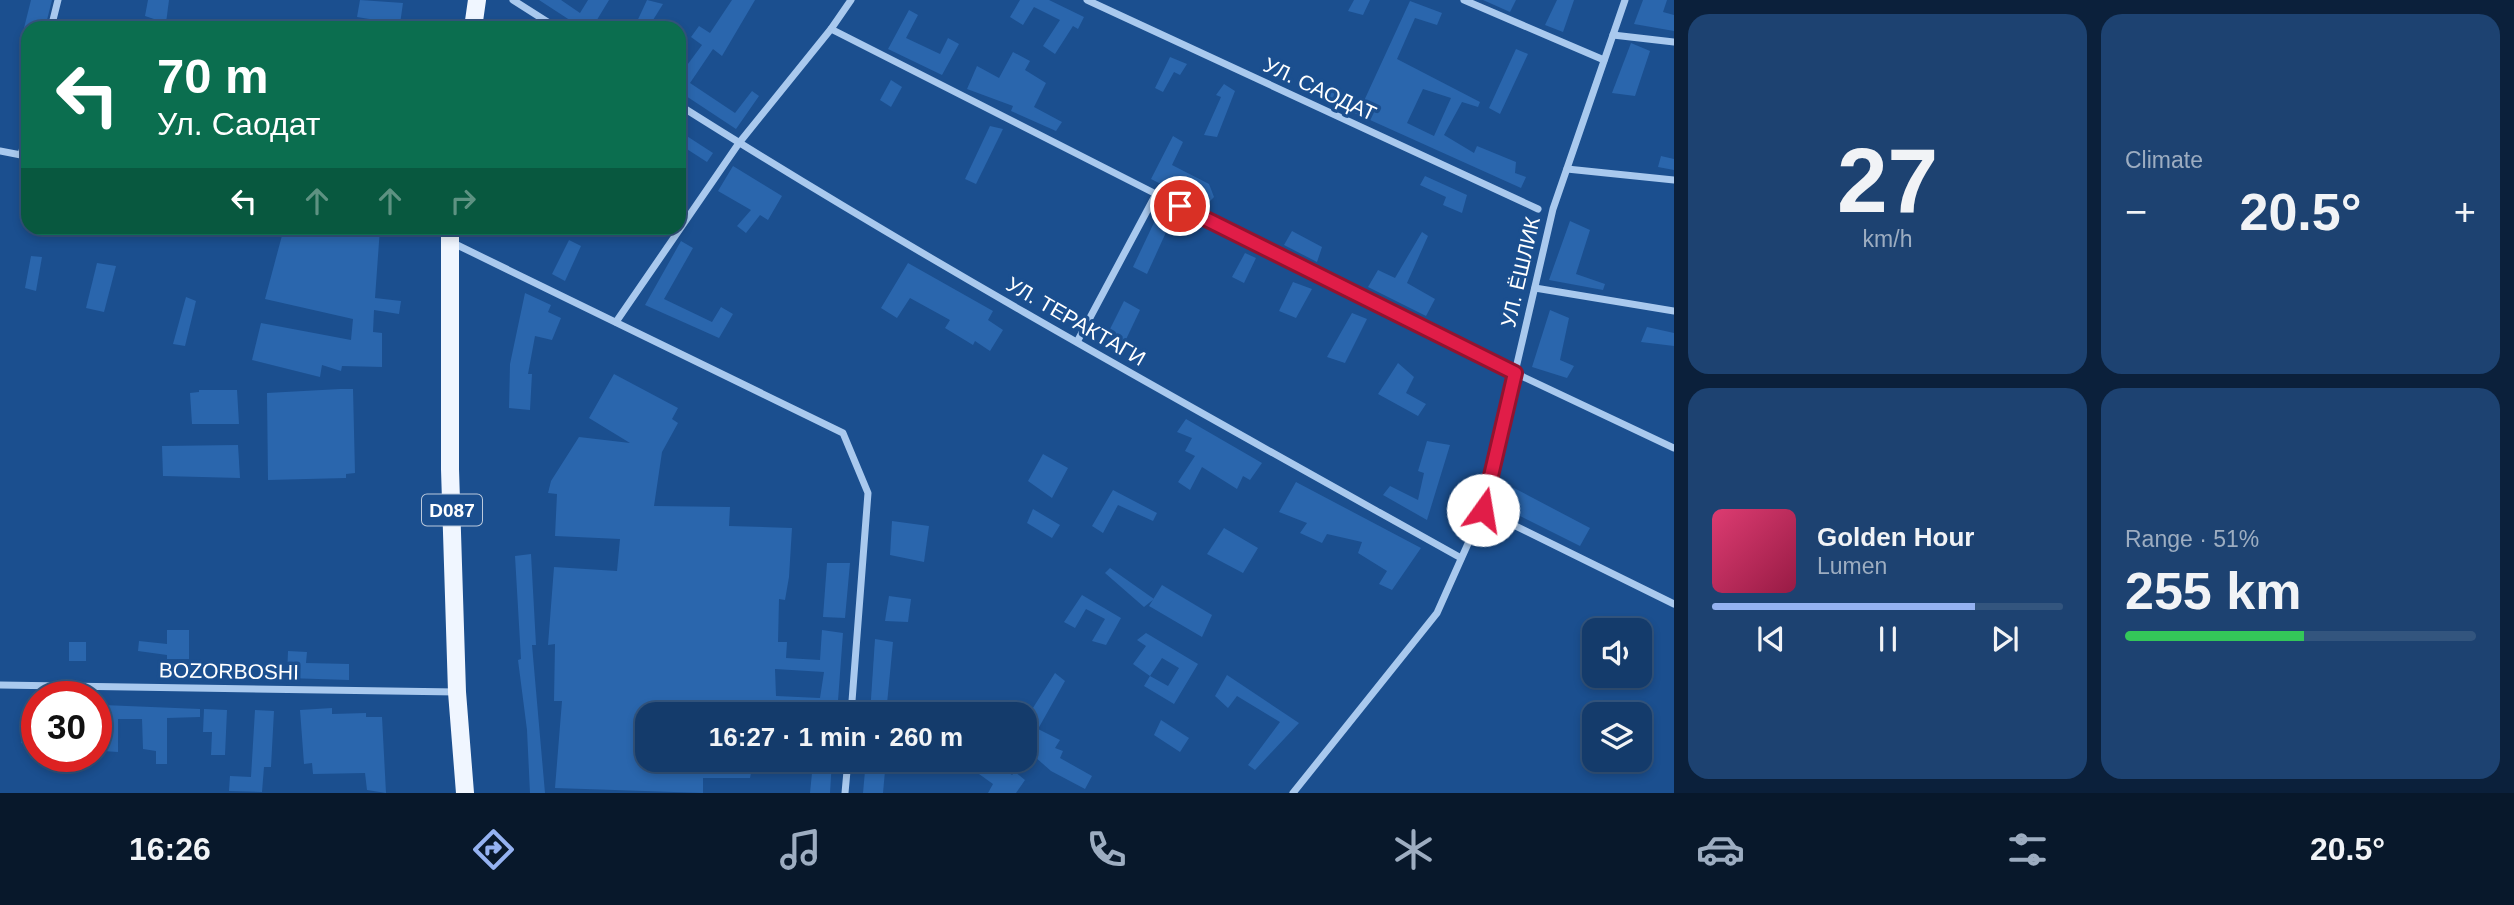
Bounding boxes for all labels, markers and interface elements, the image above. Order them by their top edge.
icon: left [42,49,133,140]
text: 70 m [157,49,269,103]
street label: УЛ. САОДАТ [1260,53,1380,125]
text: Ул. Саодат [157,106,320,142]
text: 27 [1837,130,1938,231]
text: Climate [2125,147,2203,173]
pin [1150,176,1210,236]
icon: left [225,182,263,220]
icon: ahead [298,182,336,220]
icon: ahead [371,182,409,220]
icon: right [444,182,482,220]
text: 20.5° [2239,183,2362,241]
icon: arrive [1161,187,1199,225]
text: − [2125,191,2147,233]
text: + [2454,191,2476,233]
street label: УЛ. ЁШЛИК [1496,214,1544,329]
text: km/h [1863,226,1912,252]
street label: УЛ. ТЕРАКТАГИ [1003,272,1149,370]
position arrow [1446,473,1520,547]
road number: D087 [422,495,482,526]
text: Golden Hour [1817,522,1974,552]
text: Range · 51% [2125,526,2259,552]
text: Lumen [1817,553,1887,579]
text: 255 km [2125,562,2301,620]
map controls [1582,618,1652,772]
button: sound [1582,618,1652,688]
icon: previous [1752,620,1790,658]
icon: pause [1869,620,1907,658]
icon: next [1986,620,2024,658]
street label: BOZORBOSHI [159,658,299,684]
speed limit sign: 30 [21,681,112,772]
button: layers [1582,702,1652,772]
text: 16:27 · 1 min · 260 m [709,722,963,752]
icon: directions [469,825,518,874]
icon: music [776,825,825,874]
icon: phone [1082,825,1131,874]
icon: climate [1389,825,1438,874]
icon: car [1696,825,1745,874]
icon: filters [2003,825,2052,874]
text: 16:26 [129,831,211,867]
text: 20.5° [2310,831,2385,867]

